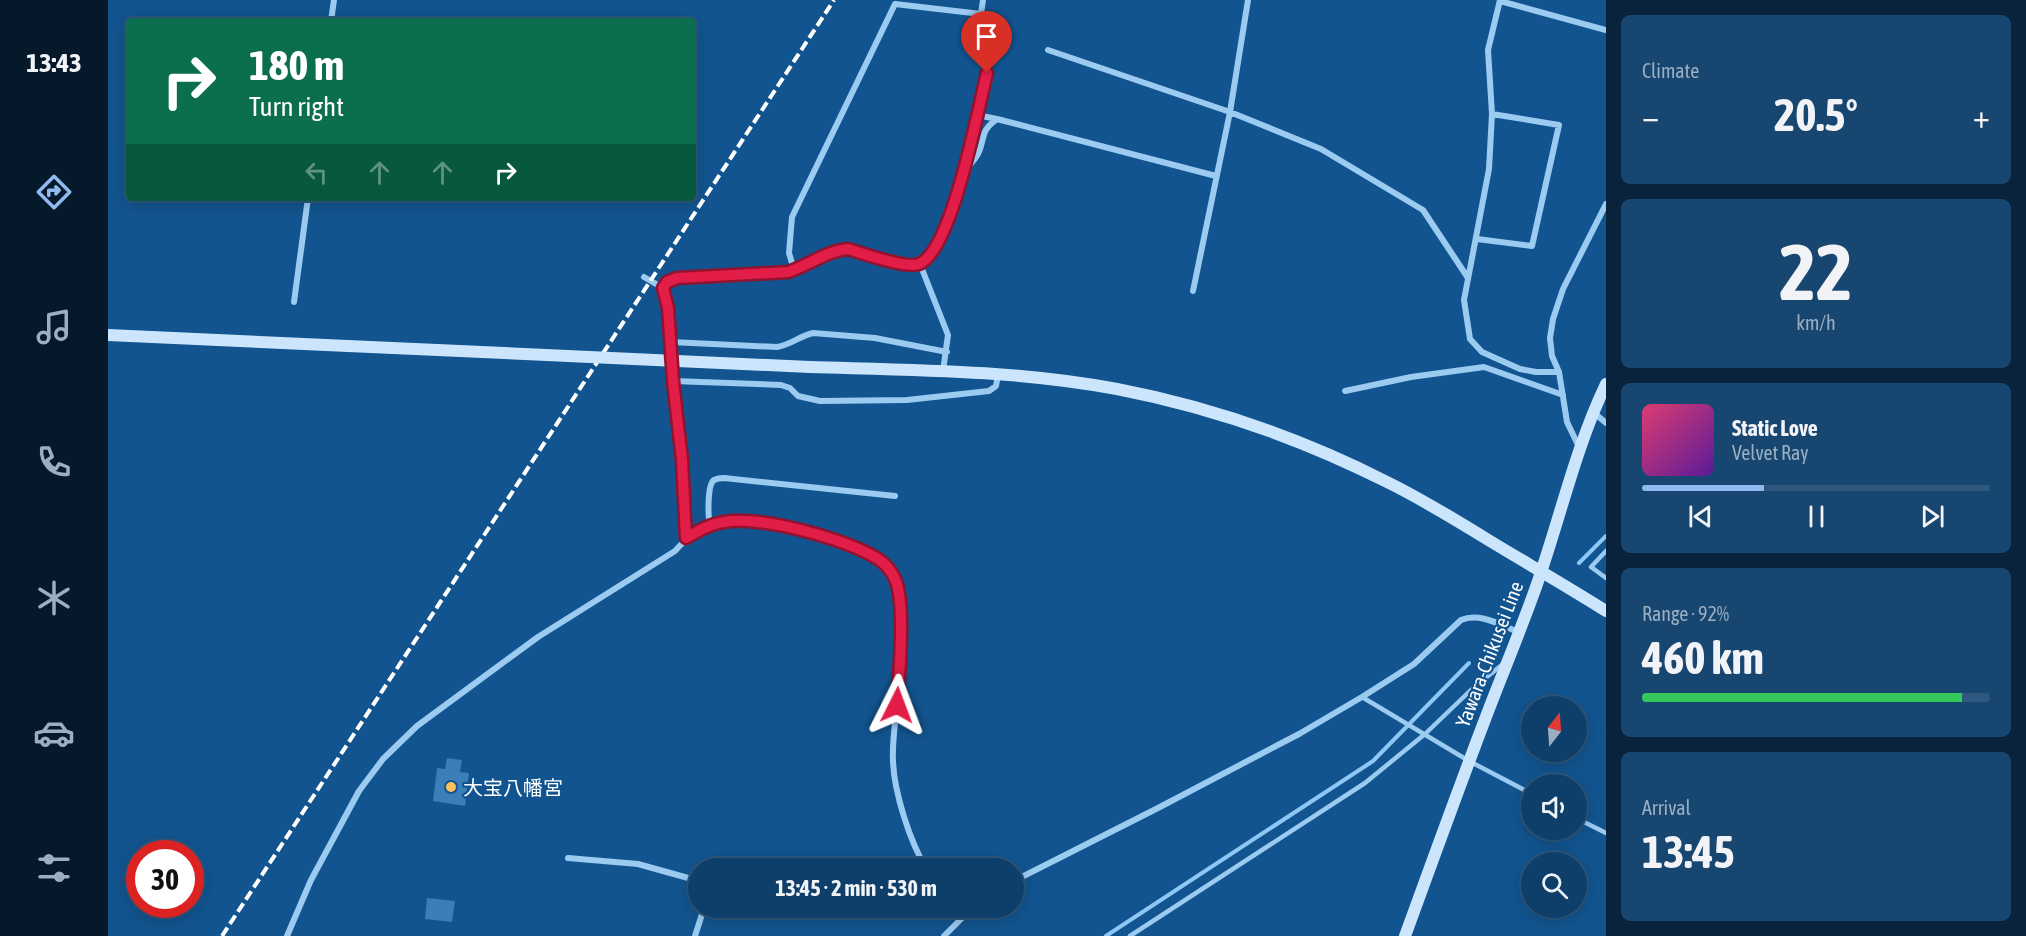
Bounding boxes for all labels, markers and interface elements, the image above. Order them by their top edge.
pin [961,11,1012,73]
icon: arrive [970,20,1003,53]
text: 180 m [249,41,344,89]
icon: right [150,42,228,120]
text: 13:43 [26,47,82,78]
text: Climate [1642,59,1699,82]
text: 20.5° [1774,89,1858,141]
text: Turn right [249,91,344,122]
text: − [1642,97,1659,135]
text: + [1973,97,1990,135]
icon: left [300,156,333,189]
icon: ahead [363,156,396,189]
icon: ahead [426,156,459,189]
icon: right [489,156,522,189]
icon: directions [33,171,75,213]
text: 22 [1779,227,1853,317]
icon: music [33,306,75,348]
text: km/h [1796,311,1836,334]
text: Static Love [1732,415,1818,441]
icon: phone [33,441,75,483]
text: Velvet Ray [1732,441,1809,464]
icon: previous [1684,500,1717,533]
icon: pause [1800,500,1833,533]
icon: next [1916,500,1949,533]
icon: climate [33,577,75,619]
street label: Yawara-Chikusei Line [1451,578,1527,730]
text: Range · 92% [1642,602,1729,625]
text: 460 km [1642,632,1764,684]
position arrow [865,673,929,737]
north arrow [1521,696,1587,762]
map controls [1521,696,1587,918]
icon: car [33,712,75,754]
button: sound [1521,774,1587,840]
place label: 大宝八幡宮 [463,776,563,799]
marker: 大宝八幡宮 [444,780,458,794]
text: Arrival [1642,796,1691,819]
text: 13:45 [1642,826,1735,878]
speed limit sign: 30 [126,840,204,918]
icon: filters [33,847,75,889]
button: search [1521,852,1587,918]
text: 13:45 · 2 min · 530 m [775,875,937,901]

